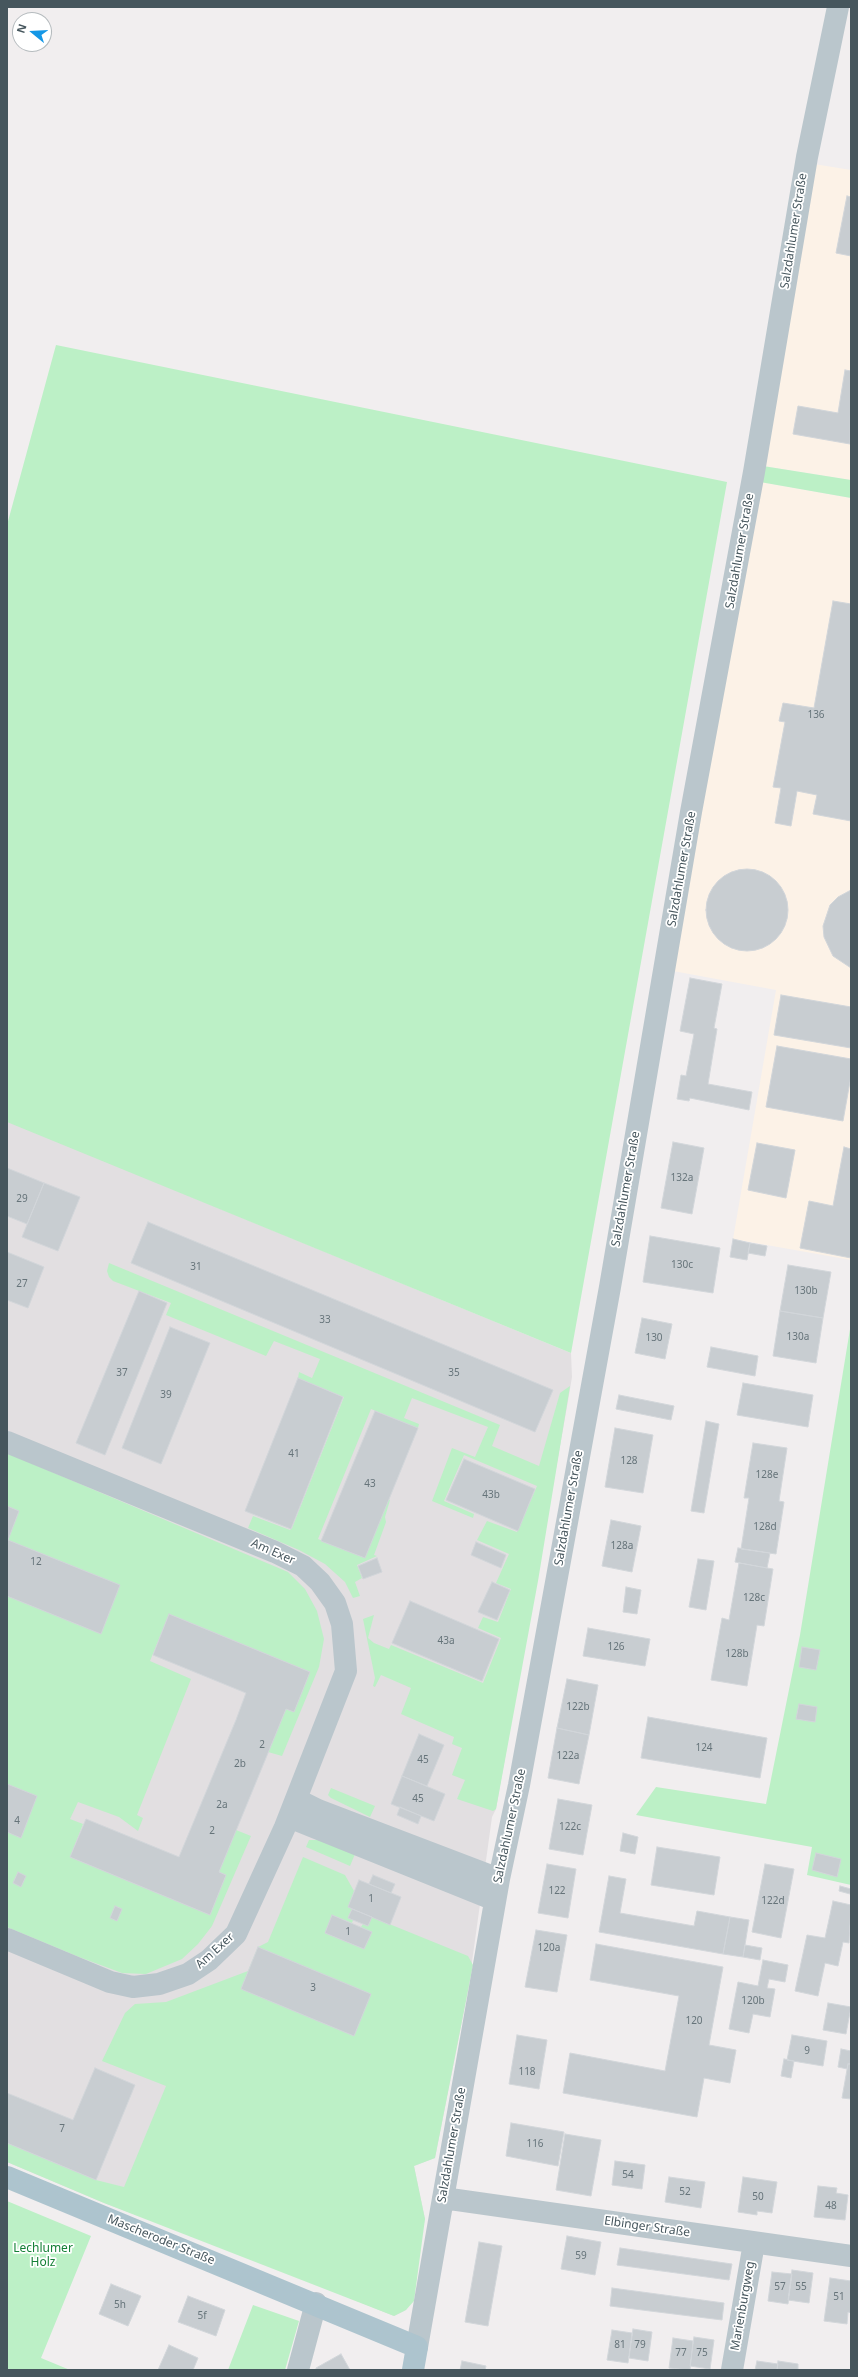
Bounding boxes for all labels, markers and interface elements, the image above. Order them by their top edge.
north arrow [12,12,52,52]
text: N [13,22,30,35]
street label: Salzdahlumer Straße [778,172,810,290]
street label: Salzdahlumer Straße [723,492,757,610]
house number: 136 [807,709,825,721]
street label: Salzdahlumer Straße [665,810,699,928]
street label: Salzdahlumer Straße [609,1130,643,1248]
house number: 132a [671,1172,693,1184]
house number: 29 [16,1193,28,1205]
house number: 130c [671,1259,693,1271]
house number: 31 [190,1261,202,1273]
house number: 27 [16,1278,28,1290]
house number: 130b [794,1285,818,1297]
house number: 33 [319,1314,331,1326]
house number: 130a [787,1331,809,1343]
house number: 130 [645,1332,663,1344]
house number: 37 [116,1367,128,1379]
house number: 35 [448,1367,460,1379]
house number: 39 [160,1389,172,1401]
house number: 41 [288,1448,300,1460]
street label: Salzdahlumer Straße [552,1449,586,1567]
house number: 128 [620,1455,638,1467]
house number: 128e [756,1469,778,1481]
house number: 43 [364,1478,376,1490]
house number: 43b [482,1489,500,1501]
house number: 128d [753,1521,777,1533]
street label: Am Exer [249,1536,297,1568]
house number: 128a [611,1540,633,1552]
house number: 12 [30,1556,42,1568]
house number: 128c [743,1592,765,1604]
house number: 43a [437,1635,455,1647]
house number: 126 [607,1641,625,1653]
house number: 128b [725,1648,749,1660]
house number: 122b [566,1701,590,1713]
house number: 2 [259,1739,265,1751]
house number: 124 [695,1742,713,1754]
house number: 122a [557,1750,579,1762]
house number: 45 [417,1754,429,1766]
house number: 2b [234,1758,246,1770]
street label: Salzdahlumer Straße [491,1767,529,1885]
house number: 45 [412,1793,424,1805]
house number: 2a [216,1799,228,1811]
house number: 4 [14,1815,20,1827]
house number: 122c [559,1821,581,1833]
house number: 2 [209,1825,215,1837]
house number: 122 [548,1885,566,1897]
house number: 1 [368,1893,374,1905]
house number: 122d [761,1895,785,1907]
house number: 1 [345,1926,351,1938]
street label: Am Exer [193,1930,237,1972]
house number: 120a [538,1942,560,1954]
house number: 3 [310,1982,316,1994]
house number: 120b [741,1995,765,2007]
house number: 120 [685,2015,703,2027]
house number: 9 [804,2045,810,2057]
house number: 118 [518,2066,536,2078]
street label: Salzdahlumer Straße [435,2086,469,2204]
house number: 7 [59,2123,65,2135]
house number: 116 [526,2138,544,2150]
house number: 54 [622,2169,634,2181]
house number: 52 [679,2186,691,2198]
house number: 50 [752,2191,764,2203]
house number: 48 [825,2200,837,2212]
street label: Mascheroder Straße [105,2212,217,2268]
street label: Elbinger Straße [603,2214,691,2240]
park label: Lechlumer Holz [13,2242,73,2270]
house number: 59 [575,2250,587,2262]
street label: Marienburgweg [728,2260,758,2352]
house number: 57 [774,2281,786,2293]
house number: 55 [795,2281,807,2293]
house number: 51 [833,2291,845,2303]
house number: 5h [114,2299,126,2311]
house number: 5f [197,2310,207,2322]
house number: 81 [614,2339,626,2351]
house number: 79 [634,2339,646,2351]
house number: 77 [675,2347,687,2359]
house number: 75 [696,2347,708,2359]

